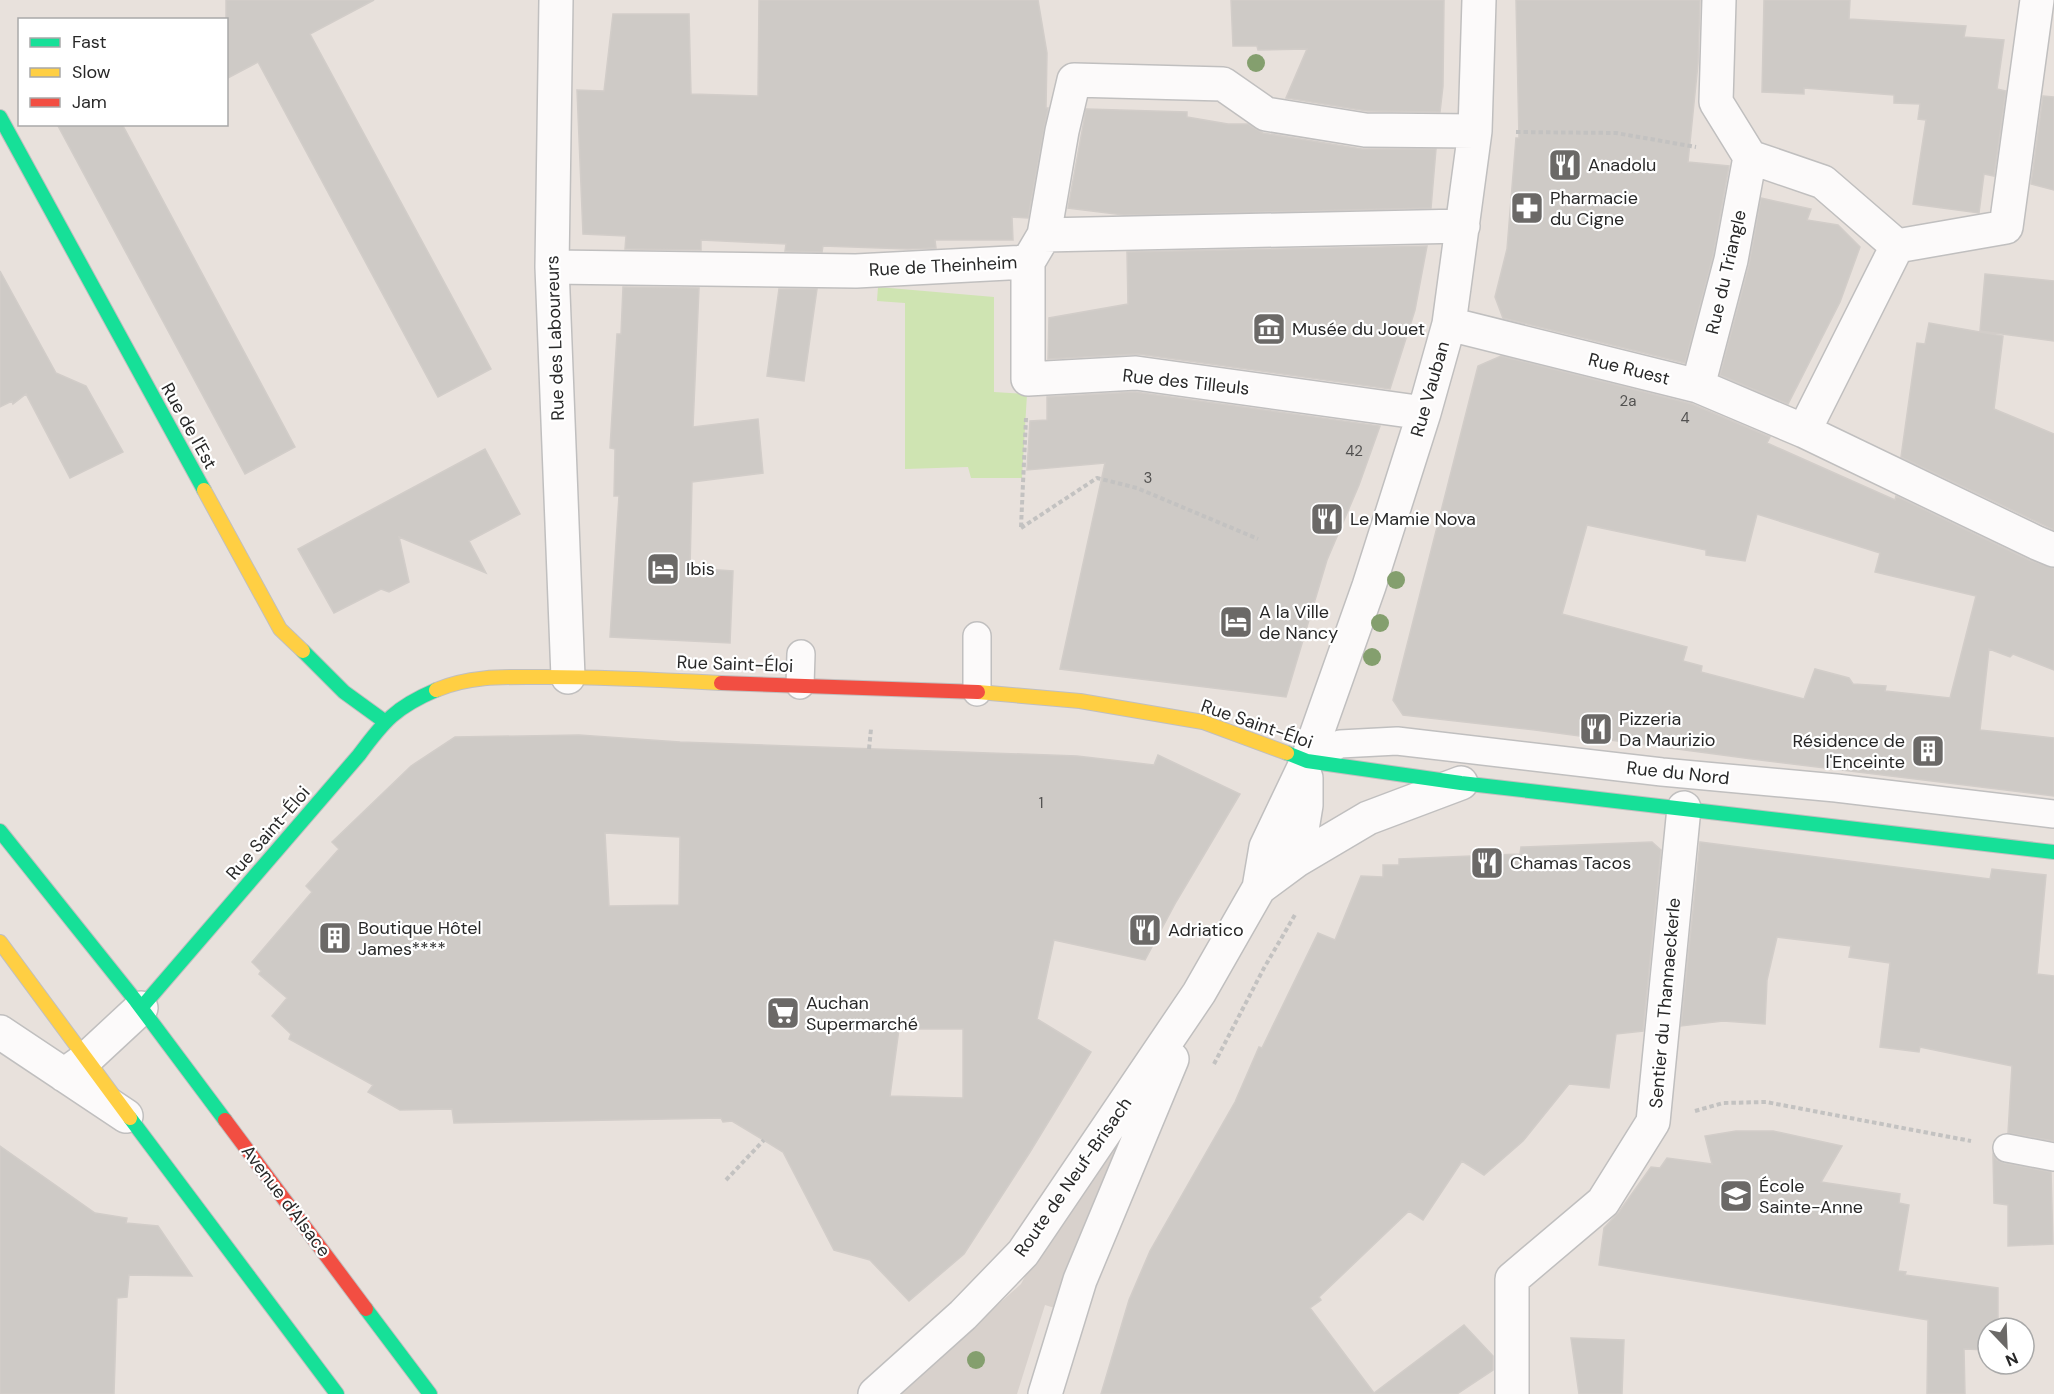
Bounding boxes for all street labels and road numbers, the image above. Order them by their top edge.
street label: Rue du Triangle [1700,207,1752,337]
street label: Rue de Theinheim [868,250,1018,282]
street label: Rue des Laboureurs [540,255,570,421]
street label: Rue Vauban [1405,338,1455,440]
street label: Rue Ruest [1586,347,1672,391]
street label: Rue des Tilleuls [1121,363,1251,401]
street label: Rue de l'Est [155,379,223,473]
street label: Rue Saint-Éloi [676,650,794,678]
street label: Rue Saint-Éloi [1198,694,1316,754]
street label: Rue du Nord [1625,756,1731,790]
street label: Rue Saint-Éloi [221,781,315,885]
street label: Sentier du Thannaeckerle [1644,897,1686,1109]
street label: Route de Neuf-Brisach [1009,1093,1137,1261]
street label: Avenue d'Alsace [236,1140,336,1262]

